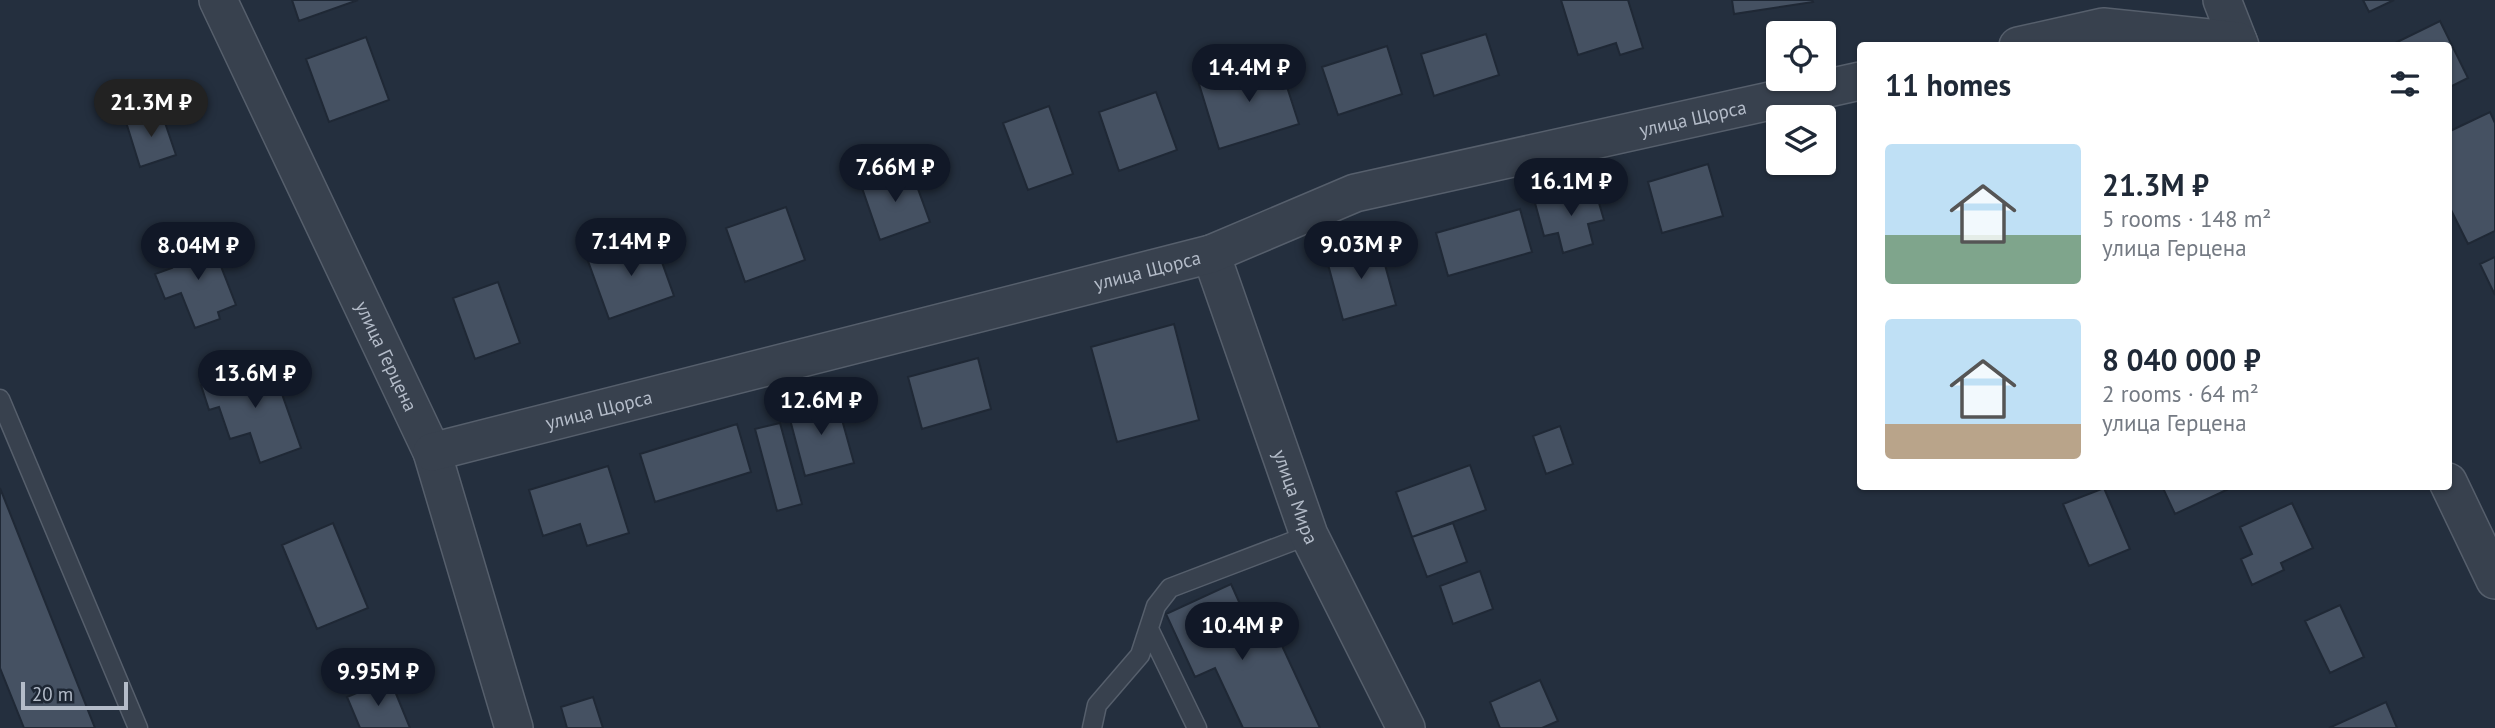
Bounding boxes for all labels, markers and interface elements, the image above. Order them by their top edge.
map controls [1766,21,1836,175]
button: locate [1766,21,1836,91]
pin: 14.4M ₽ [1184,44,1314,104]
text: 14.4M ₽ [1208,52,1290,81]
text: 11 homes [1885,65,2011,104]
icon: filters [2386,65,2424,103]
pin: 21.3M ₽ [86,80,216,139]
text: 21.3M ₽ [110,87,192,116]
street label: улица Щорса [1637,95,1748,142]
button: layers [1766,105,1836,175]
pin: 7.66M ₽ [830,144,960,204]
text: 7.66M ₽ [855,152,935,181]
pin: 16.1M ₽ [1506,158,1636,218]
text: 21.3M ₽ [2102,165,2209,204]
text: 16.1M ₽ [1530,166,1612,195]
icon: home [1941,172,2025,256]
text: 5 rooms · 148 m² [2102,204,2271,233]
pin: 7.14M ₽ [566,218,696,278]
pin: 8.04M ₽ [133,222,263,282]
pin: 9.03M ₽ [1296,222,1426,281]
text: 7.14M ₽ [591,226,671,255]
text: 9.03M ₽ [1320,229,1402,258]
text: 8.04M ₽ [157,230,239,259]
text: улица Герцена [2102,233,2247,262]
street label: улица Щорса [1091,245,1203,295]
street label: улица Герцена [350,297,423,415]
text: 8 040 000 ₽ [2102,340,2261,379]
icon: home [1941,347,2025,431]
pin: 13.6M ₽ [190,350,320,410]
text: 13.6M ₽ [214,358,296,387]
pin: 12.6M ₽ [756,378,886,437]
text: 2 rooms · 64 m² [2102,379,2259,408]
street label: улица Щорса [543,385,655,435]
text: 12.6M ₽ [780,385,862,414]
text: улица Герцена [2102,408,2247,437]
street label: улица Мира [1268,446,1324,548]
pin: 10.4M ₽ [1177,602,1307,662]
text: 10.4M ₽ [1201,610,1283,639]
pin: 9.95M ₽ [313,648,443,708]
text: 9.95M ₽ [337,656,419,685]
scale bar [21,679,128,711]
text: 20 m [32,682,73,706]

